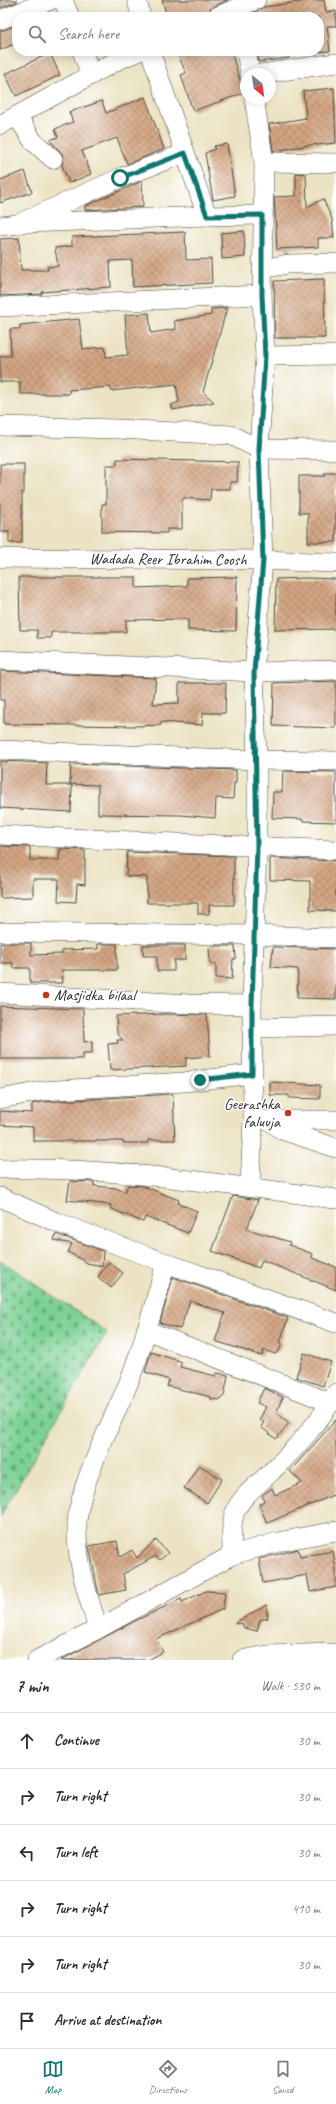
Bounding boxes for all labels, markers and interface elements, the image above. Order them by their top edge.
search box [12,12,324,56]
icon: search [26,23,48,45]
text: Search here [58,25,119,44]
north arrow [240,68,276,104]
route start [111,169,129,187]
street label: Wadada Reer Ibrahim Coosh [89,549,247,570]
place label: Masjidka bilaal [54,985,138,1005]
marker: Masjidka bilaal [41,990,51,1000]
route end [191,1071,209,1089]
place label: Geerashka faluuja [224,1094,281,1132]
marker: Geerashka faluuja [283,1108,293,1118]
text: 7 min [16,1676,49,1697]
text: Walk · 530 m [261,1678,320,1694]
icon: ahead [16,1730,38,1752]
text: Continue [54,1731,99,1750]
text: 30 m [298,1733,320,1749]
icon: right [16,1786,38,1808]
text: Turn right [54,1787,107,1806]
text: 30 m [298,1789,320,1805]
icon: left [16,1842,38,1864]
text: Turn left [54,1843,97,1862]
text: 30 m [298,1845,320,1861]
icon: right [16,1898,38,1920]
text: Turn right [54,1899,107,1918]
text: 410 m [292,1901,320,1917]
icon: right [16,1954,38,1976]
text: Turn right [54,1955,107,1974]
text: 30 m [298,1957,320,1973]
icon: arrive [16,2010,38,2032]
text: Arrive at destination [54,2011,161,2030]
tab: Map [42,2058,64,2096]
tab: Directions [149,2058,187,2096]
tab: Saved [272,2058,294,2096]

